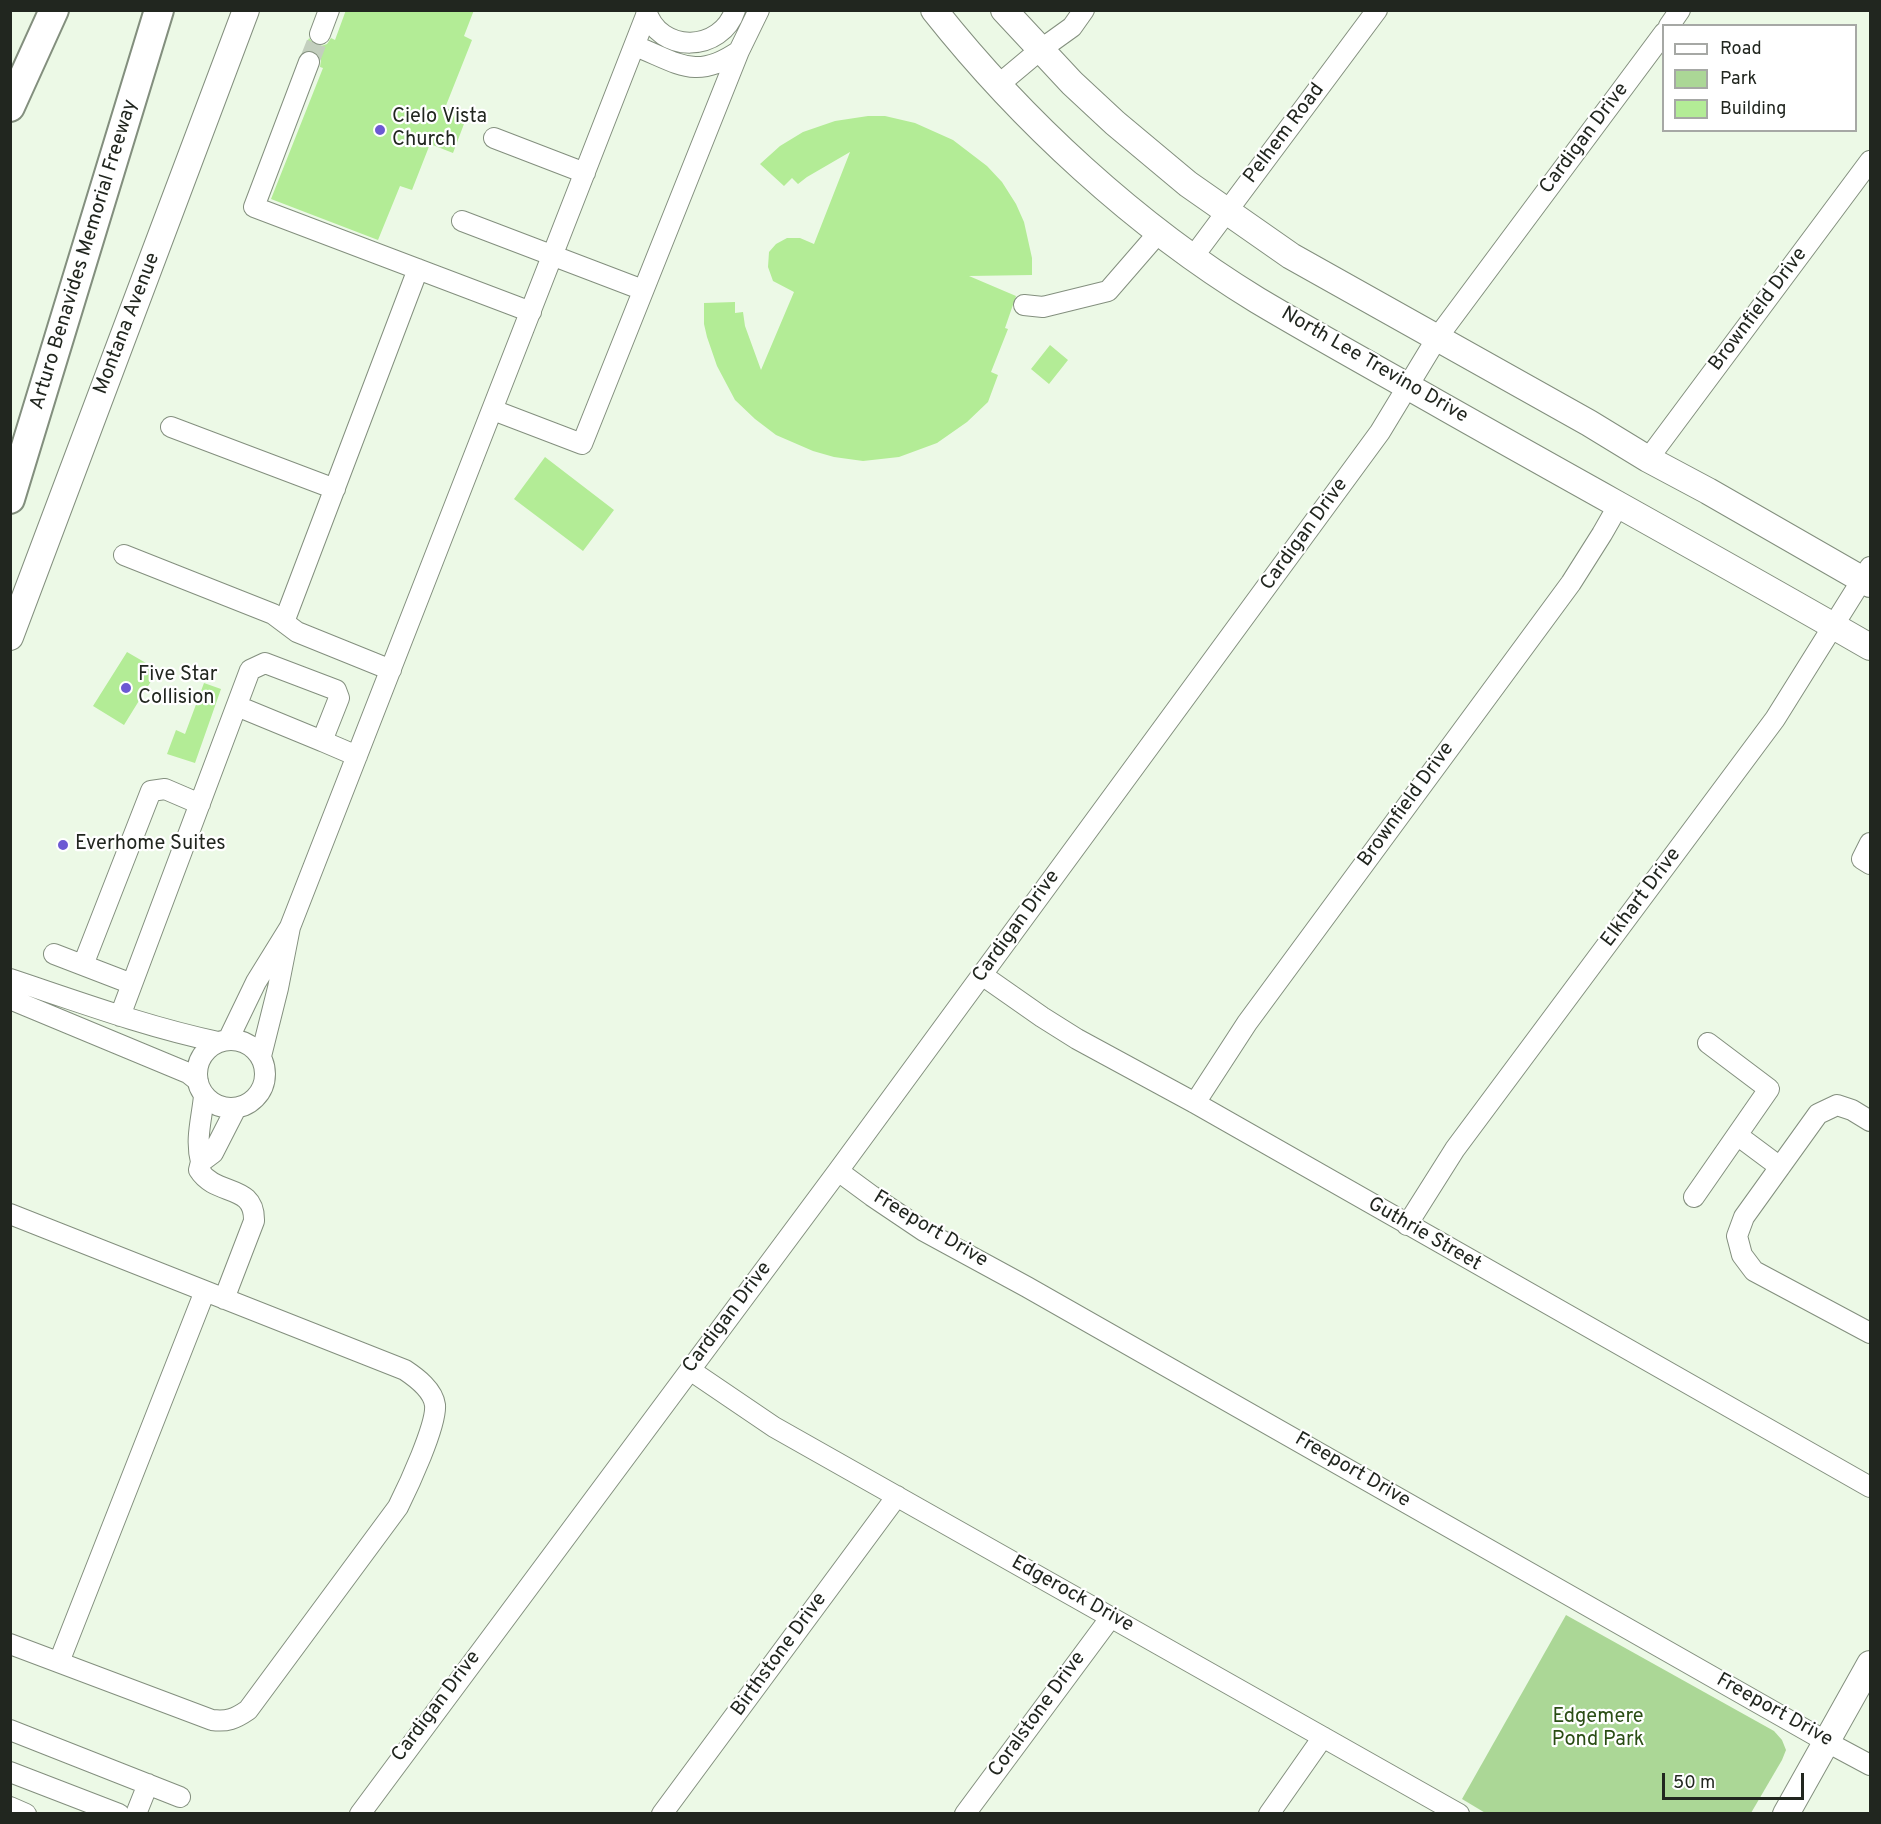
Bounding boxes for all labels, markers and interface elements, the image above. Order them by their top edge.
legend [1662,24,1857,132]
text: Road [1720,38,1762,61]
text: Park [1720,68,1757,91]
street label: Pelhem Road [1240,79,1330,189]
street label: Cardigan Drive [1535,79,1635,199]
street label: Arturo Benavides Memorial Freeway [26,97,144,413]
text: Building [1720,98,1786,121]
place label: Cielo Vista Church [392,106,487,153]
marker: Cielo Vista Church [373,123,387,137]
street label: Brownfield Drive [1705,244,1813,376]
street label: Montana Avenue [90,250,166,398]
street label: North Lee Trevino Drive [1276,303,1472,429]
street label: Cardigan Drive [1256,474,1354,596]
place label: Five Star Collision [138,664,218,711]
marker: Five Star Collision [119,681,133,695]
street label: Brownfield Drive [1354,738,1460,872]
place label: Everhome Suites [75,833,226,857]
marker: Everhome Suites [56,838,70,852]
street label: Elkhart Drive [1597,844,1687,952]
street label: Cardigan Drive [968,866,1066,988]
street label: Freeport Drive [868,1186,992,1274]
street label: Guthrie Street [1363,1193,1485,1277]
street label: Cardigan Drive [678,1258,778,1378]
street label: Freeport Drive [1290,1428,1414,1514]
street label: Edgerock Drive [1007,1552,1137,1638]
street label: Birthstone Drive [727,1589,833,1721]
street label: Cardigan Drive [387,1647,487,1767]
street label: Coralstone Drive [984,1648,1092,1782]
street label: Freeport Drive [1712,1669,1836,1753]
park label: Edgemere Pond Park [1552,1706,1644,1753]
scale bar [1665,1761,1808,1799]
text: 50 m [1673,1772,1715,1795]

